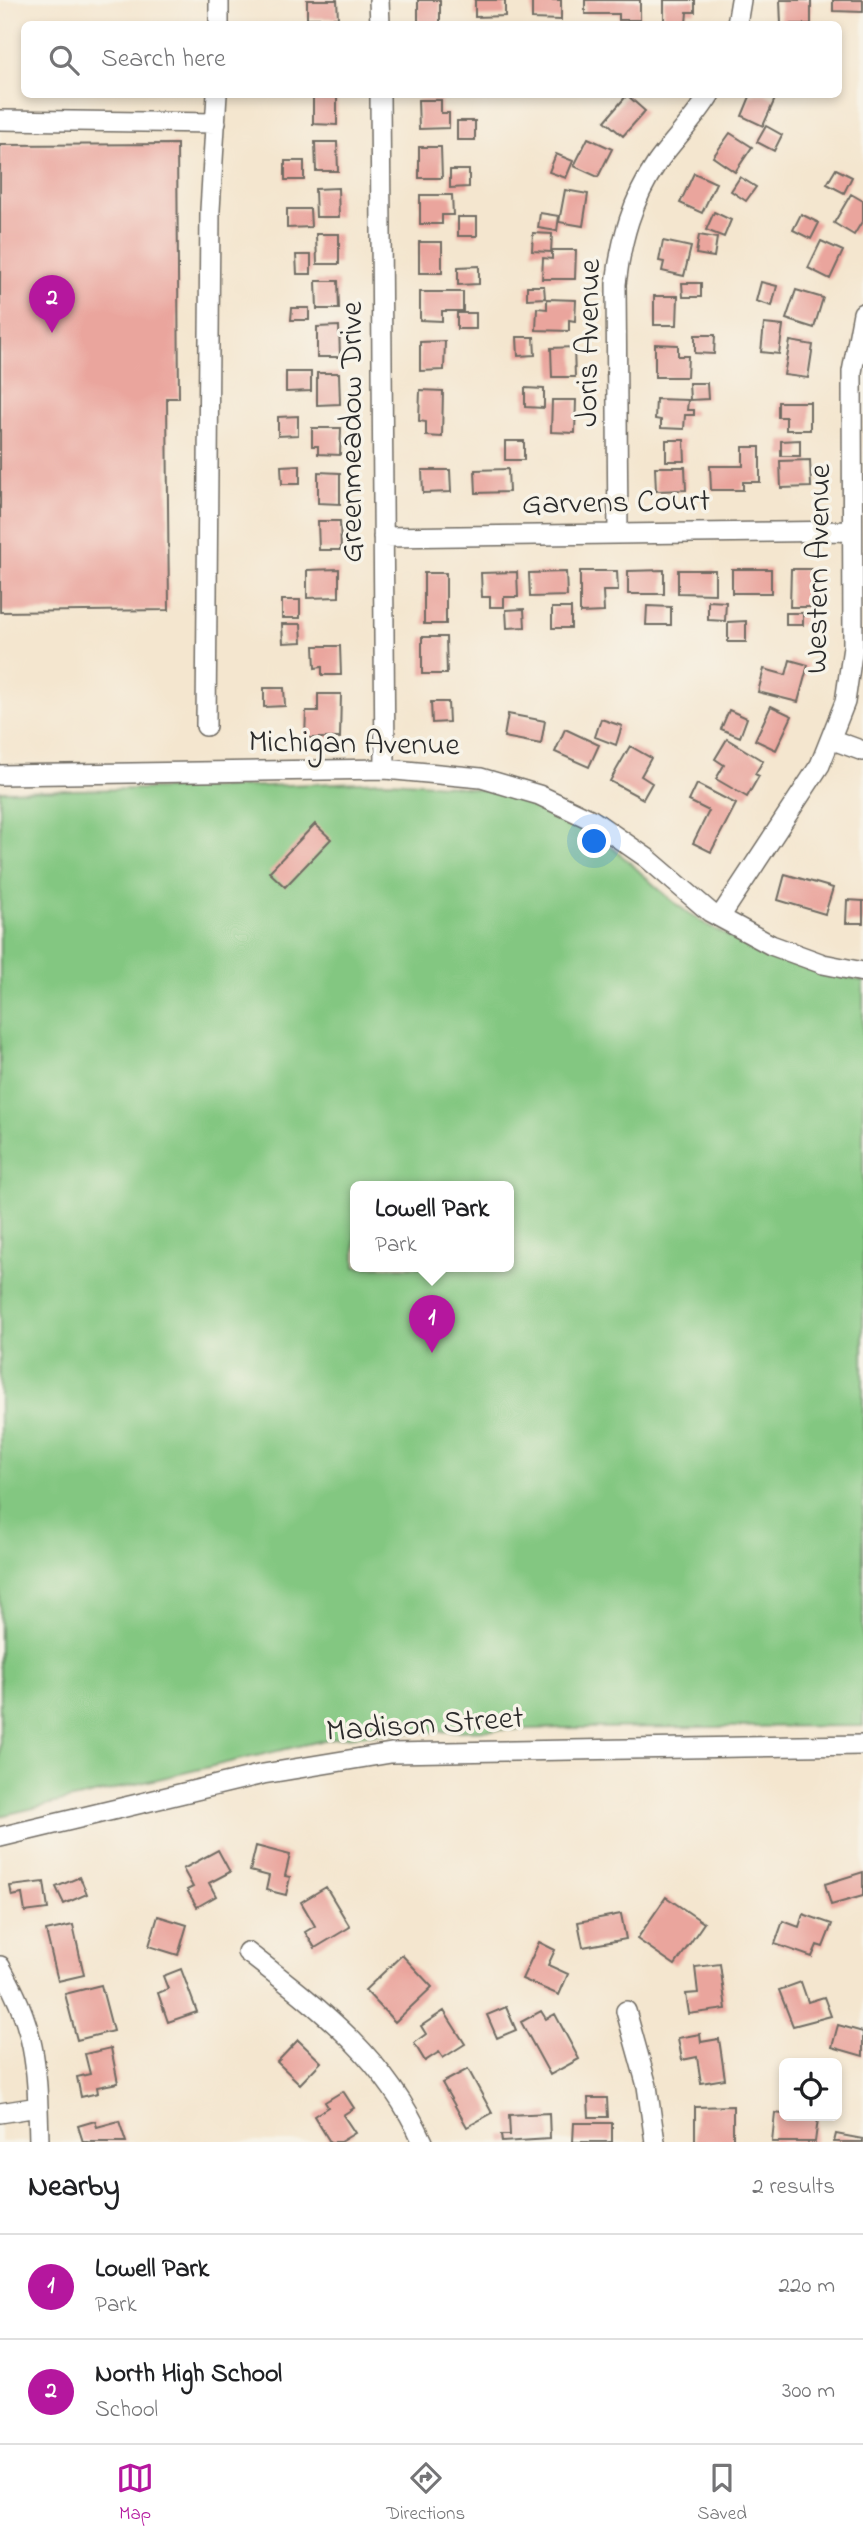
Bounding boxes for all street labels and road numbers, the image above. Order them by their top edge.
street label: Joris Avenue [565,258,615,427]
street label: Greenmeadow Drive [330,301,377,563]
street label: Western Avenue [795,463,845,674]
street label: Garvens Court [522,479,711,529]
street label: Michigan Avenue [248,720,461,770]
street label: Madison Street [325,1696,526,1756]

